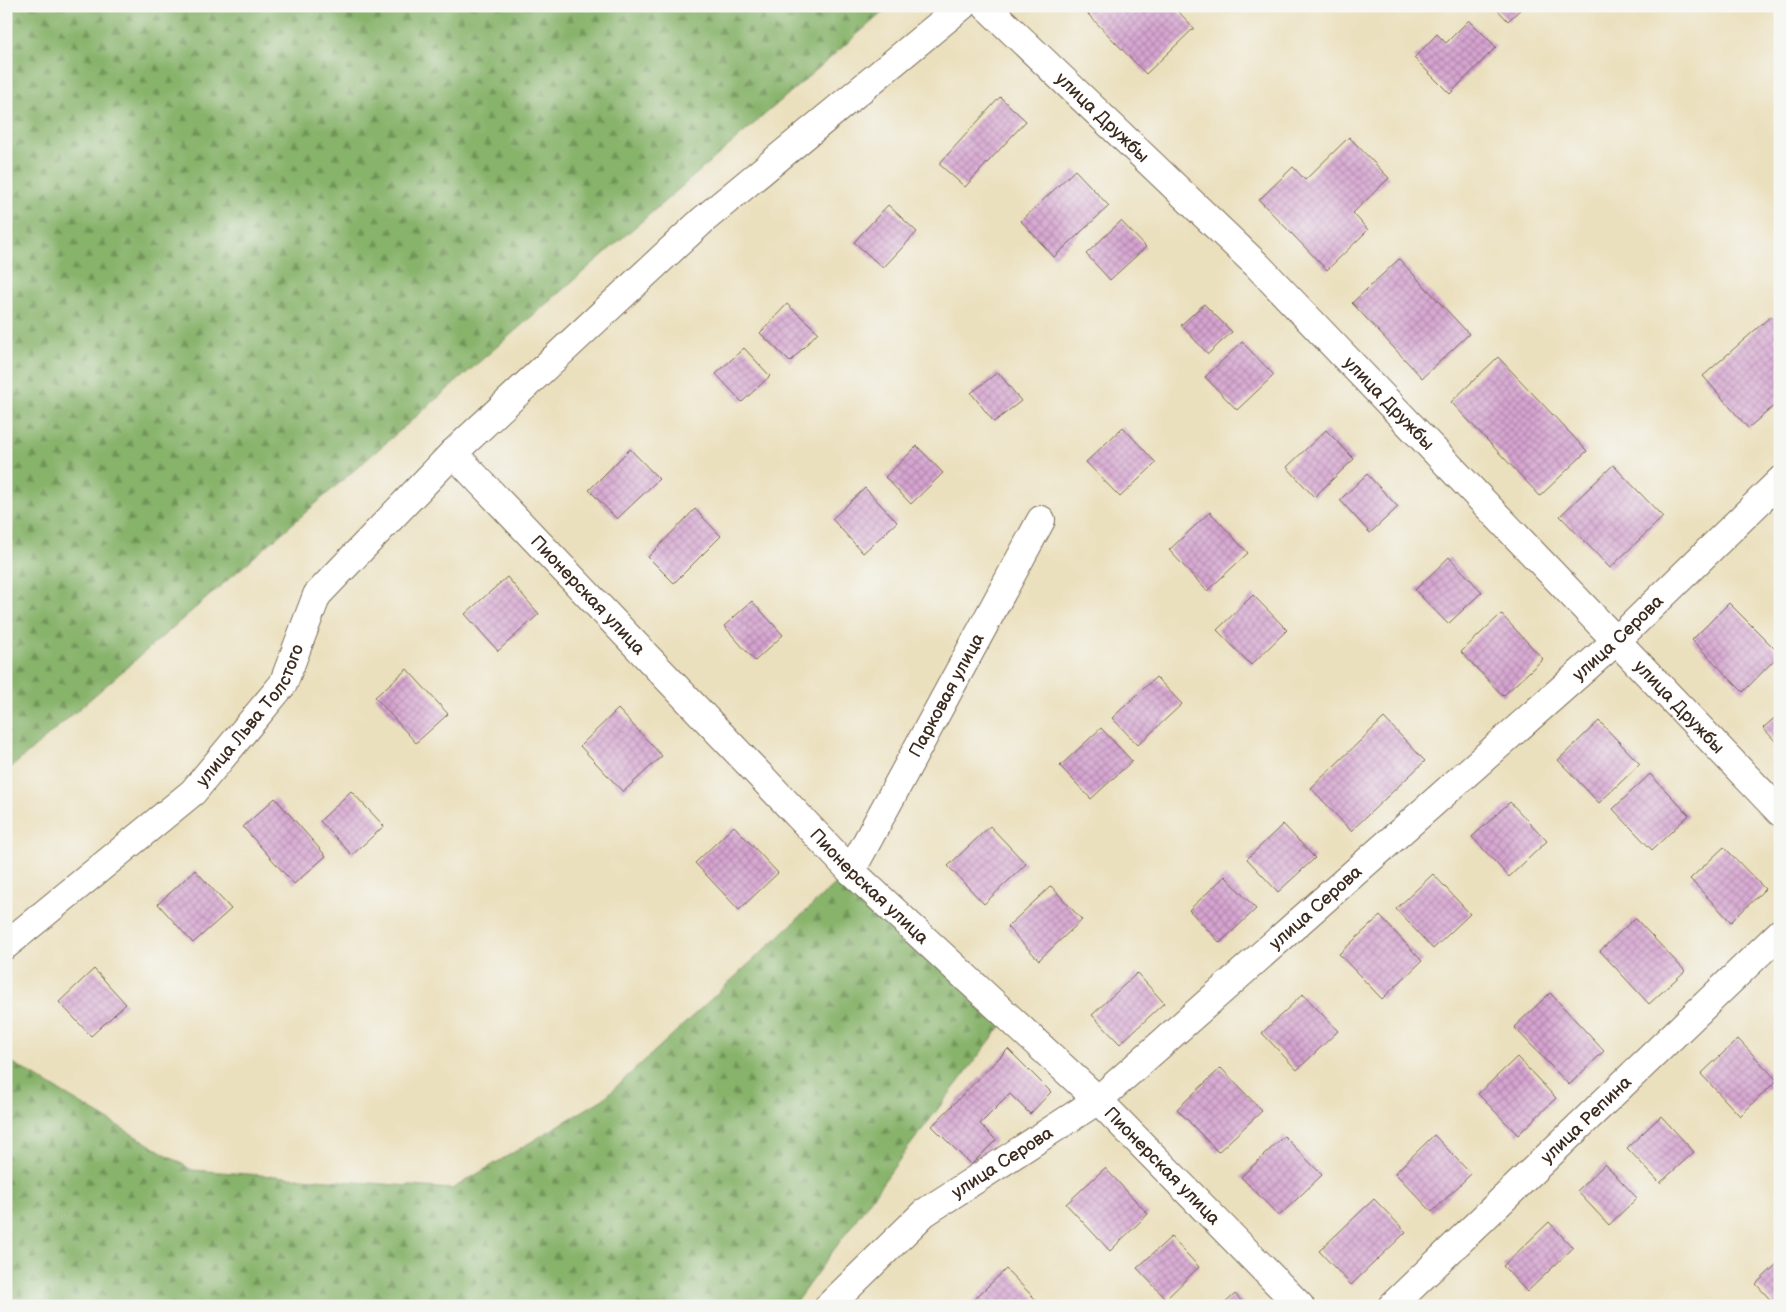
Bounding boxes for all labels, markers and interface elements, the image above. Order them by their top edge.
street label: улица Дружбы [1051,68,1153,167]
street label: улица Дружбы [1339,352,1438,455]
street label: Пионерская улица [526,531,650,660]
street label: улица Серова [1568,590,1668,686]
street label: Парковая улица [905,629,989,761]
street label: улица Льва Толстого [192,641,308,791]
street label: улица Дружбы [1629,656,1728,758]
street label: Пионерская улица [805,825,933,949]
street label: улица Серова [1265,861,1367,954]
street label: улица Репина [1537,1071,1636,1168]
street label: Пионерская улица [1100,1103,1225,1230]
street label: улица Серова [948,1122,1057,1203]

